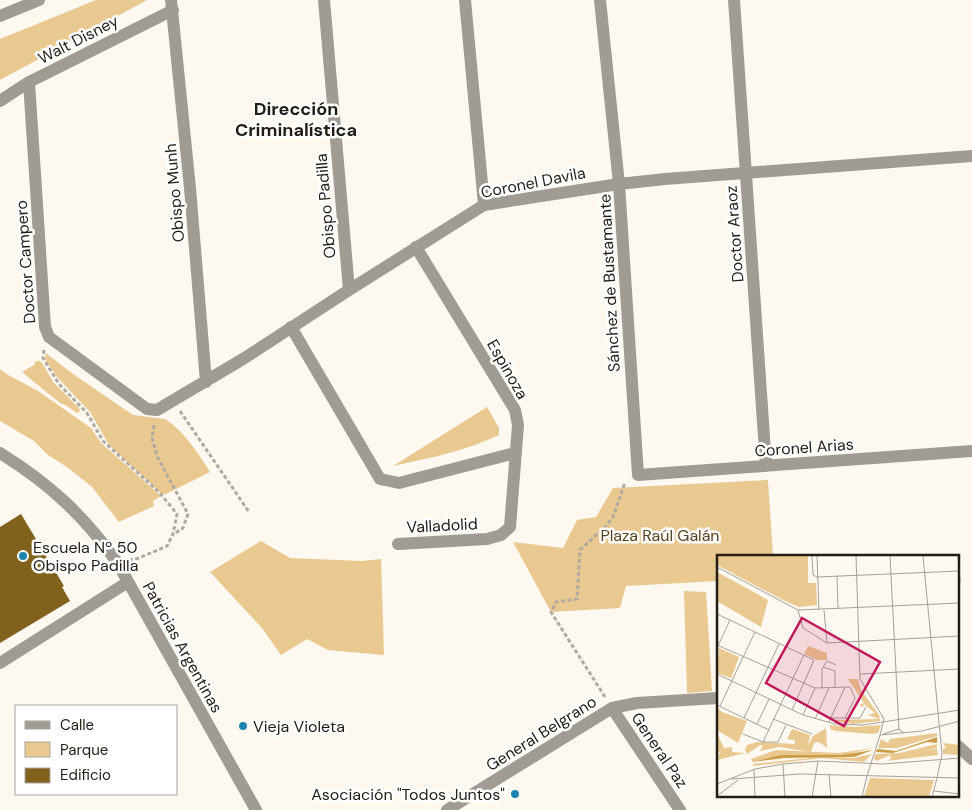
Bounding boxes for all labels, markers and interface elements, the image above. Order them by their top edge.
street label: Walt Disney [35,10,122,69]
district label: Dirección Criminalística [235,97,357,142]
street label: Obispo Munh [160,143,189,243]
street label: Obispo Padilla [310,153,341,259]
street label: Coronel Davila [479,162,587,203]
street label: Doctor Araoz [721,185,748,283]
street label: Sánchez de Bustamante [594,193,625,373]
street label: Doctor Campero [11,199,40,324]
street label: Espinoza [482,336,533,403]
street label: Coronel Arias [754,434,854,461]
street label: Valladolid [406,513,478,538]
park label: Plaza Raúl Galán [600,525,720,546]
place label: Escuela Nº 50 Obispo Padilla [33,537,138,576]
marker: Escuela Nº 50 Obispo Padilla [17,550,29,562]
inset map [717,555,960,798]
street label: Patricias Argentinas [138,578,227,716]
street label: General Belgrano [482,691,600,776]
legend [15,705,178,795]
street label: General Paz [627,708,693,792]
text: Calle [60,715,94,735]
place label: Vieja Violeta [253,716,345,737]
marker: Vieja Violeta [237,720,249,732]
text: Parque [60,740,108,760]
text: Edificio [60,765,111,785]
place label: Asociación "Todos Juntos" [311,784,505,805]
marker: Asociación "Todos Juntos" [509,788,521,800]

